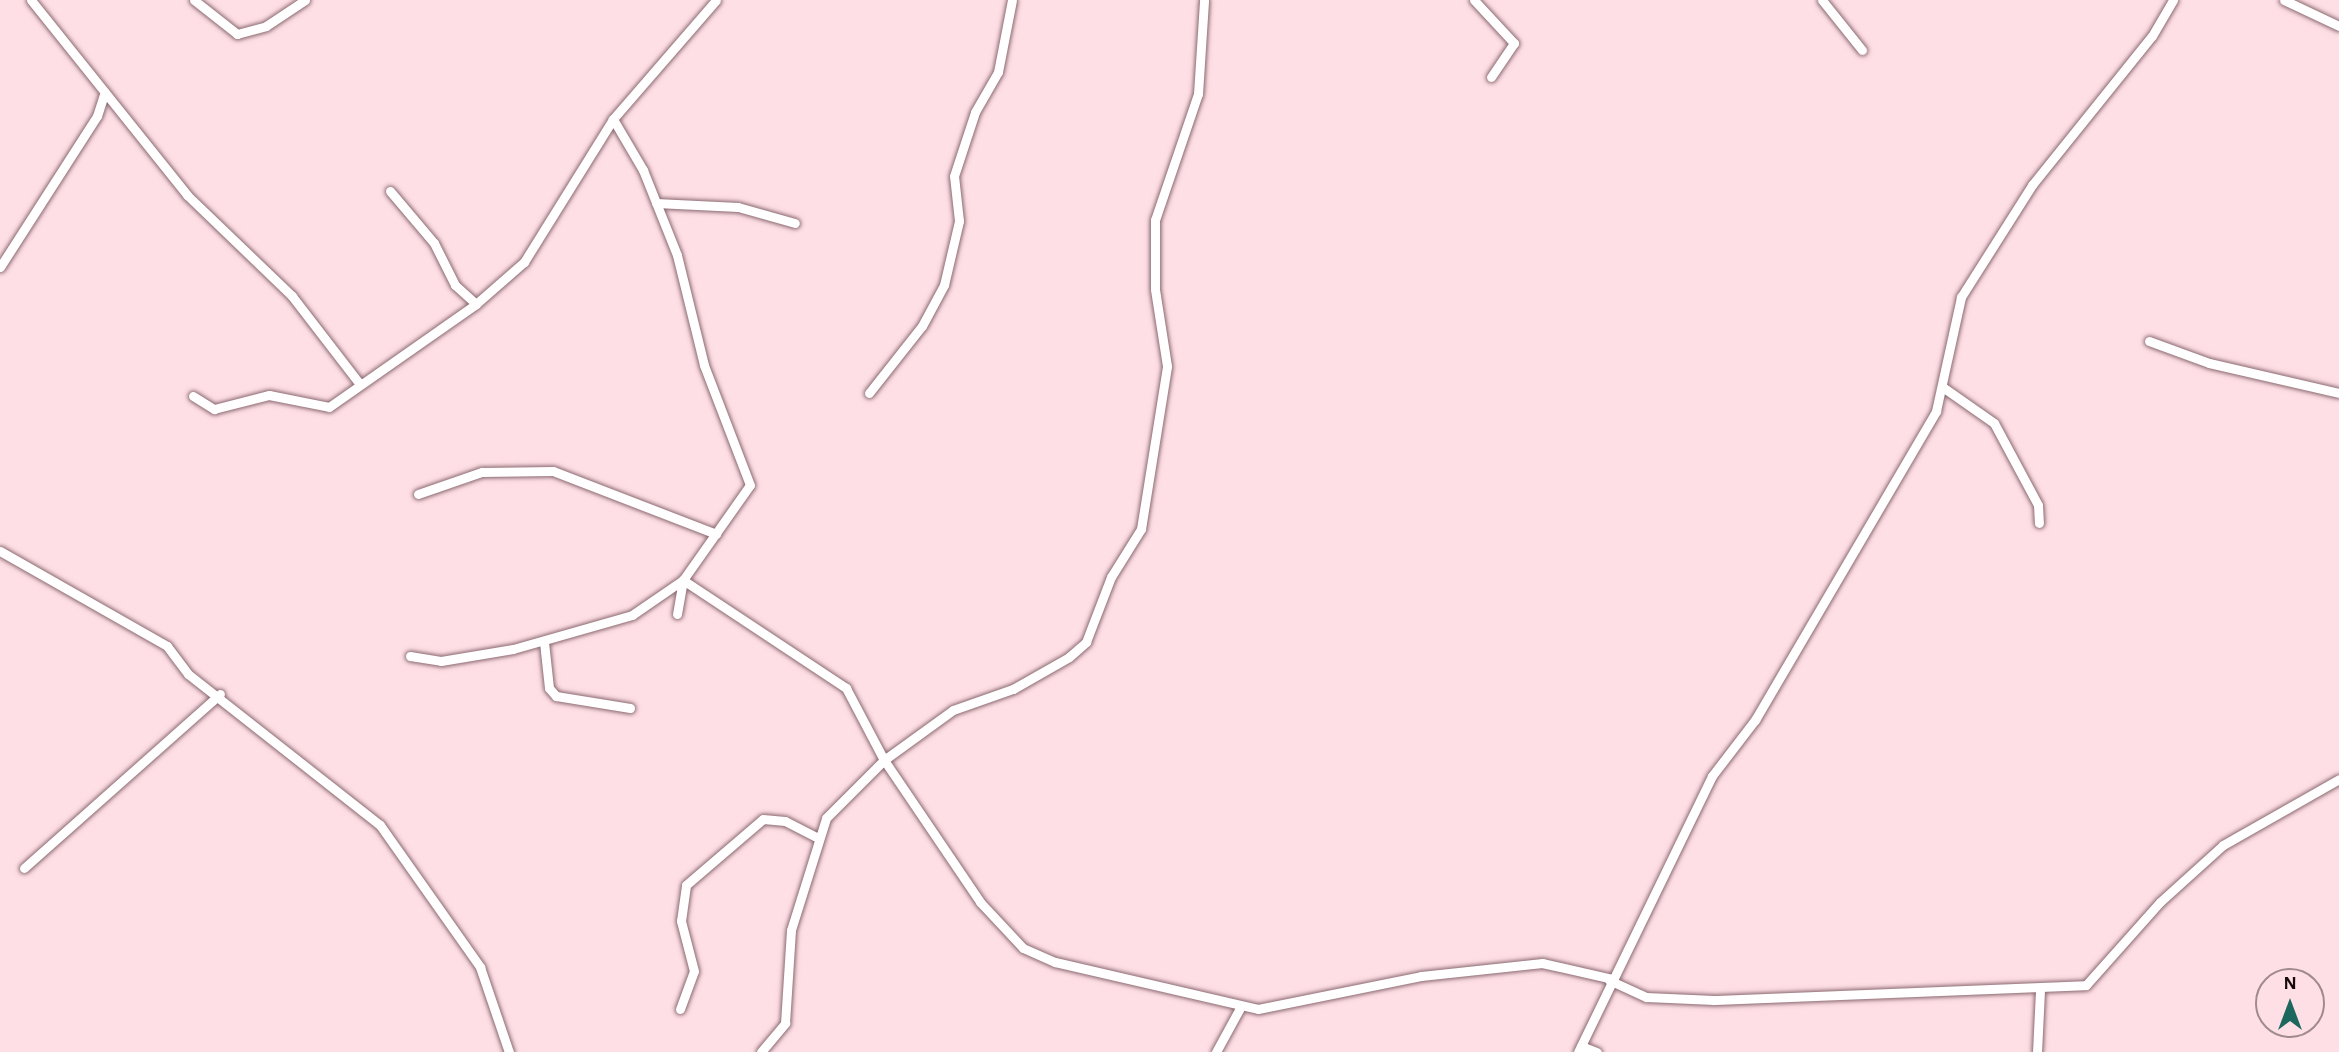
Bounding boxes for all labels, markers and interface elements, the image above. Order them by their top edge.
north arrow [2255,968,2325,1038]
text: N [2283,974,2297,993]

